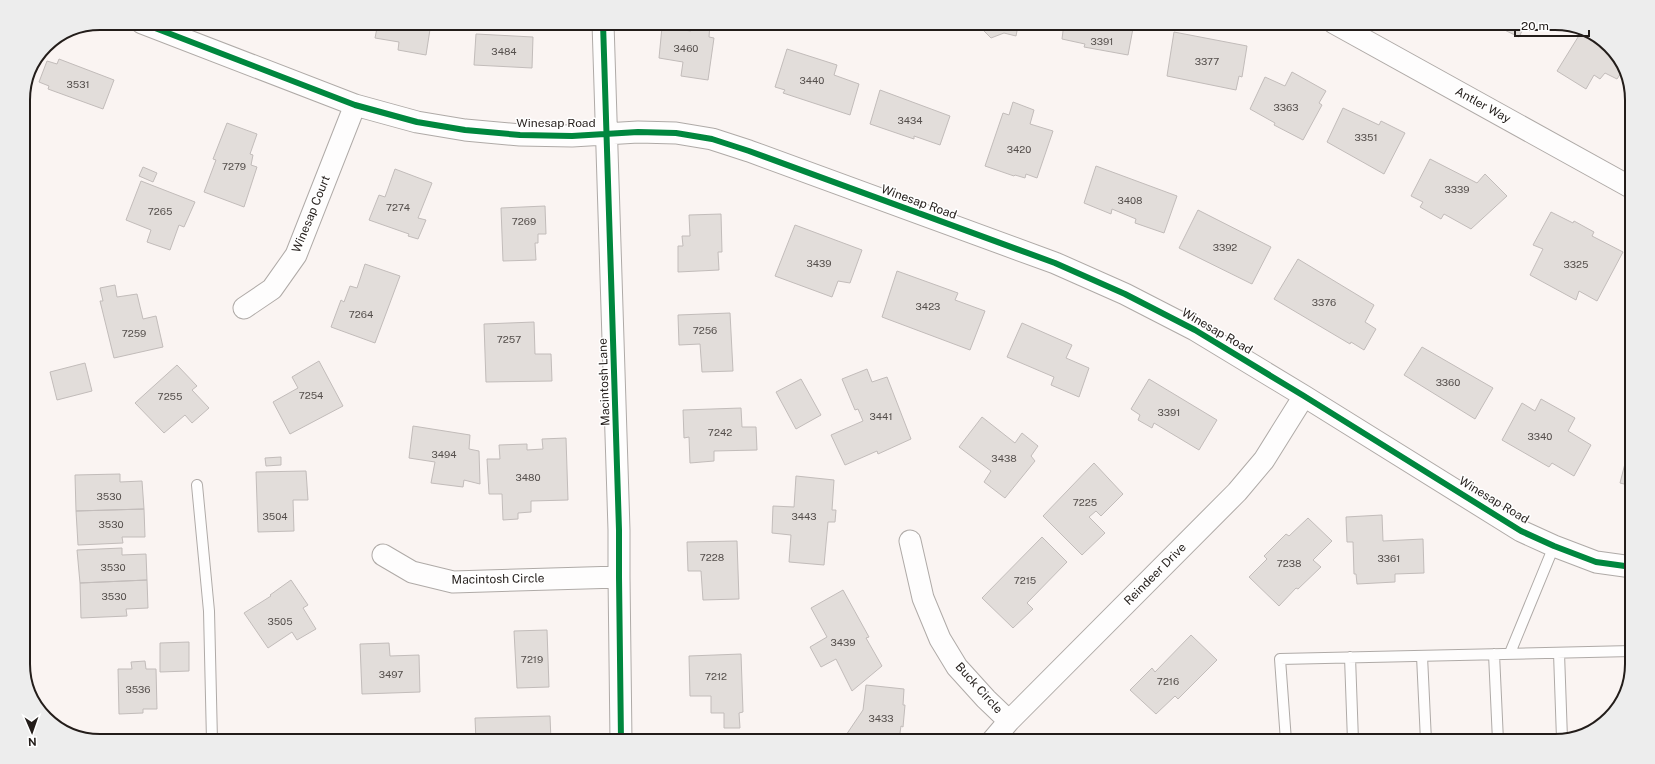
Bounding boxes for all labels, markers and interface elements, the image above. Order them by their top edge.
scale bar [1515,12,1589,38]
text: 20 m [1521,19,1549,33]
house number: 3391 [1091,35,1113,47]
house number: 3460 [674,42,698,54]
house number: 3484 [491,45,517,57]
house number: 3377 [1195,55,1219,67]
house number: 3440 [800,74,824,86]
house number: 3531 [66,78,90,90]
street label: Antler Way [1453,84,1514,126]
house number: 3363 [1274,101,1298,113]
house number: 3434 [897,114,923,126]
street label: Winesap Road [516,116,596,130]
house number: 3351 [1354,131,1378,143]
house number: 3420 [1007,143,1031,155]
house number: 7279 [222,160,246,172]
street label: Winesap Court [289,173,333,255]
street label: Winesap Road [879,182,959,222]
house number: 3339 [1445,183,1469,195]
house number: 3408 [1117,194,1143,206]
house number: 7274 [386,201,410,213]
house number: 7265 [148,205,172,217]
house number: 7269 [512,215,536,227]
house number: 3392 [1213,241,1237,253]
house number: 3439 [806,257,832,269]
house number: 3325 [1564,258,1588,270]
house number: 3376 [1312,296,1336,308]
house number: 3423 [916,300,940,312]
street label: Winesap Road [1179,305,1255,357]
house number: 7264 [349,308,373,320]
house number: 7256 [693,324,717,336]
house number: 7259 [122,327,146,339]
house number: 7257 [497,333,521,345]
street label: Macintosh Lane [595,338,613,426]
house number: 3360 [1436,376,1460,388]
house number: 7254 [299,389,323,401]
house number: 7255 [158,390,182,402]
house number: 3391 [1158,406,1180,418]
house number: 3441 [870,410,892,422]
house number: 7242 [708,426,732,438]
house number: 3340 [1528,430,1552,442]
house number: 3494 [431,448,457,460]
house number: 3438 [991,452,1017,464]
house number: 3480 [515,471,541,483]
street label: Winesap Road [1456,474,1532,526]
house number: 3530 [96,490,122,502]
house number: 7225 [1073,496,1097,508]
house number: 3504 [262,510,288,522]
house number: 3443 [791,510,817,522]
house number: 3530 [98,518,124,530]
street label: Reindeer Drive [1121,540,1189,608]
house number: 7228 [700,551,724,563]
house number: 3361 [1378,552,1400,564]
house number: 7238 [1277,557,1301,569]
house number: 3530 [100,561,126,573]
street label: Macintosh Circle [451,571,545,587]
house number: 7215 [1014,574,1036,586]
house number: 3530 [101,590,127,602]
house number: 3505 [267,615,293,627]
house number: 3439 [830,636,856,648]
house number: 7219 [521,653,543,665]
street label: Buck Circle [953,660,1006,716]
house number: 3497 [379,668,403,680]
house number: 7212 [705,670,727,682]
house number: 7216 [1157,675,1179,687]
house number: 3536 [125,683,151,695]
north arrow [12,712,52,752]
house number: 3433 [868,712,894,724]
text: N [28,736,37,748]

